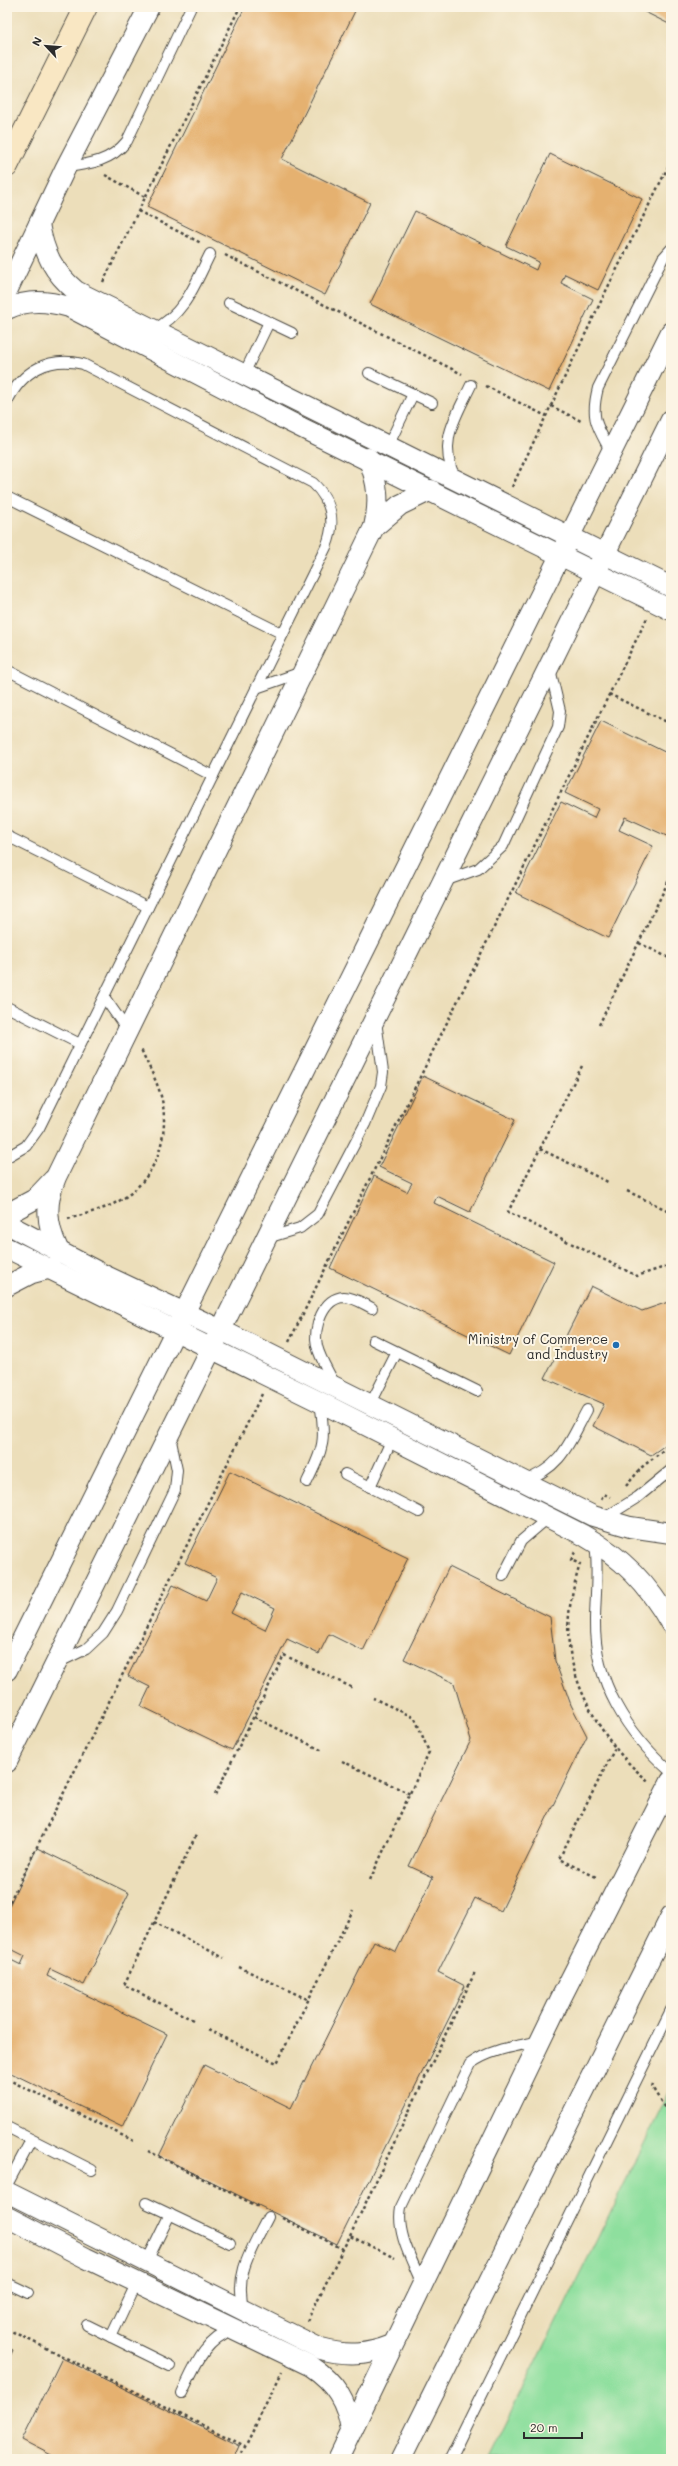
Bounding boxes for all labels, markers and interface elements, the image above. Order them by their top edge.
north arrow [26,26,66,66]
text: N [28,34,45,48]
place label: Ministry of Commerce and Industry [468,1330,608,1362]
marker: Ministry of Commerce and Industry [611,1340,621,1350]
scale bar [524,2414,582,2440]
text: 20 m [530,2419,558,2435]

